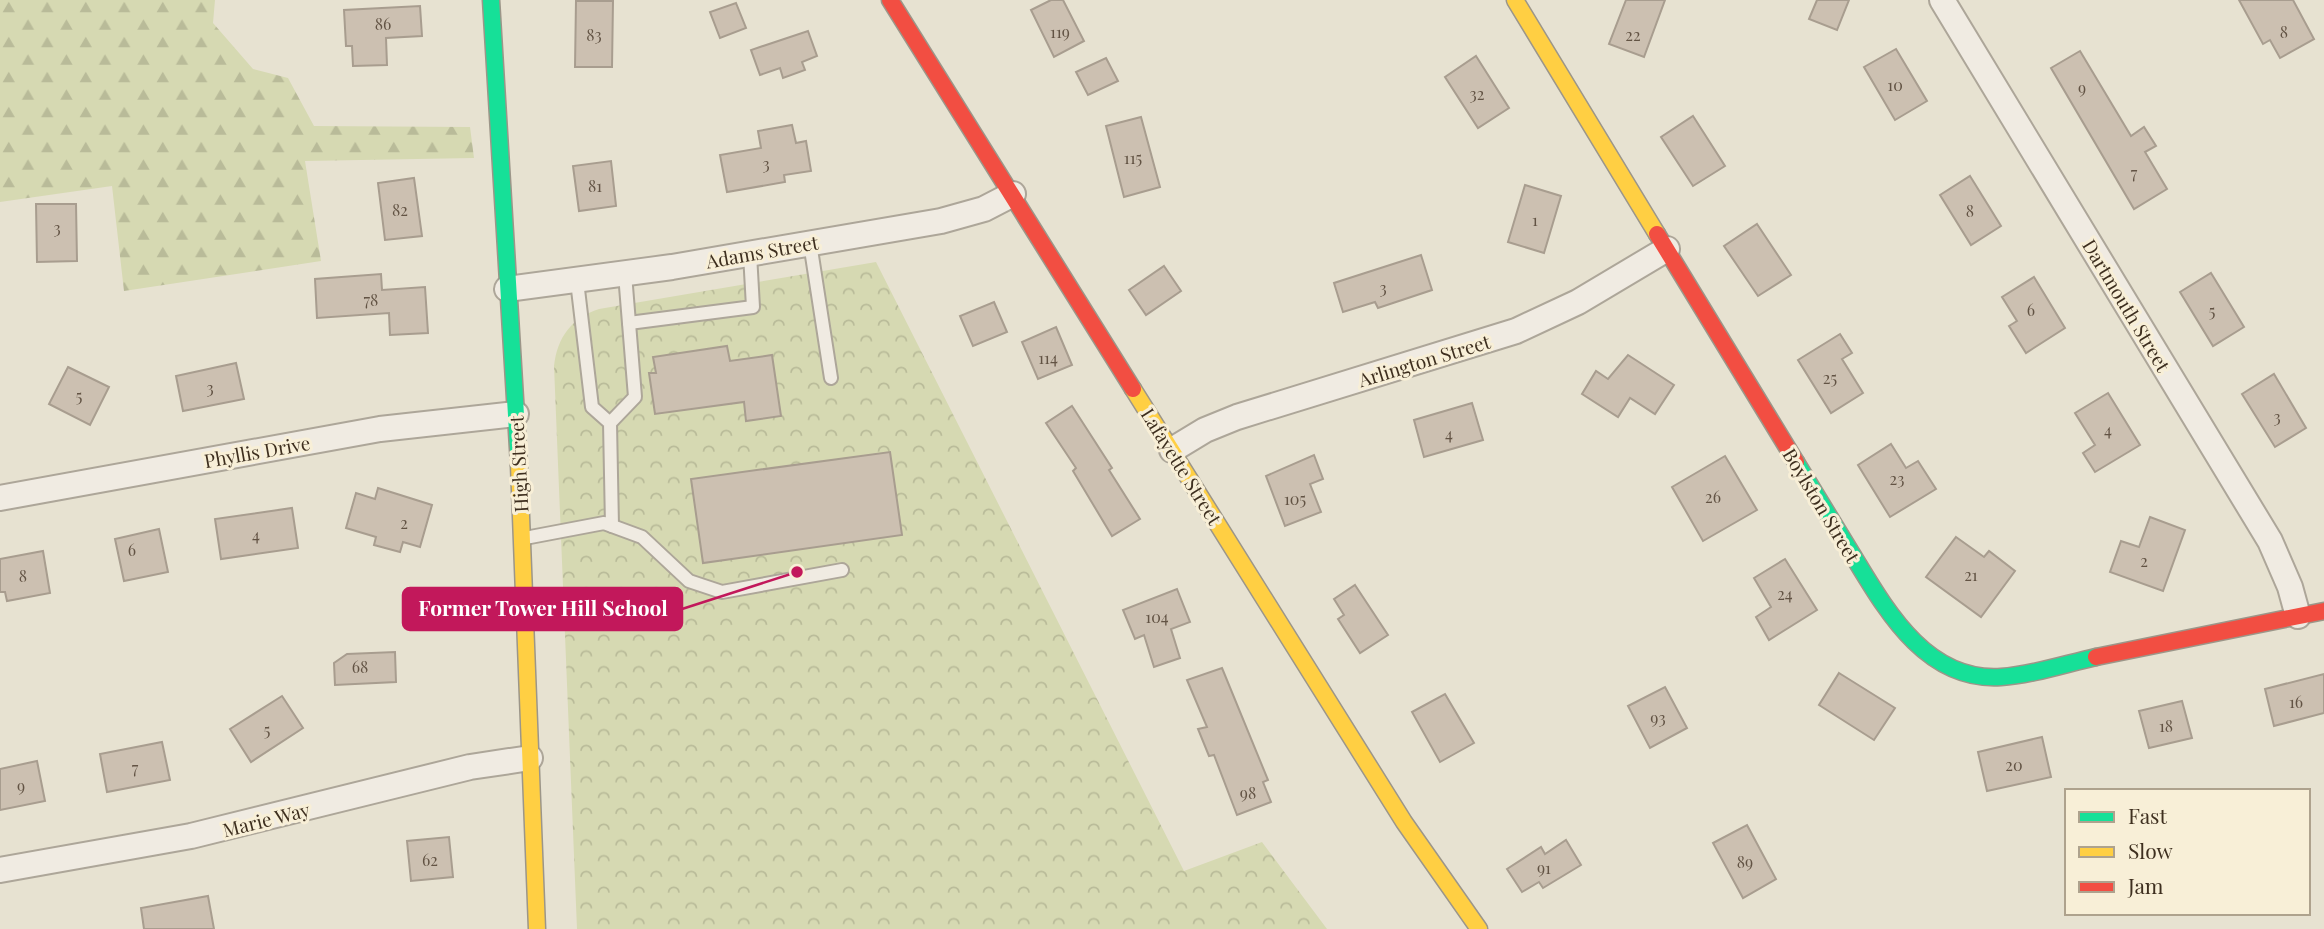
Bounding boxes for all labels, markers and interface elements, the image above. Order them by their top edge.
house number: 86 [375,13,391,34]
house number: 119 [1050,21,1070,42]
house number: 8 [2280,21,2288,42]
house number: 83 [586,24,602,45]
house number: 22 [1625,24,1641,45]
house number: 10 [1887,74,1903,95]
house number: 9 [2078,77,2086,98]
house number: 32 [1470,83,1484,104]
house number: 115 [1124,147,1142,168]
house number: 3 [762,153,770,174]
house number: 7 [2131,162,2138,183]
house number: 81 [588,175,602,196]
house number: 82 [392,199,408,220]
house number: 8 [1966,200,1974,221]
house number: 1 [1532,209,1538,230]
house number: 3 [53,217,61,238]
street label: Adams Street [703,228,820,274]
street label: Dartmouth Street [2077,234,2177,376]
house number: 3 [1379,277,1387,298]
house number: 78 [364,289,378,310]
house number: 6 [2027,299,2035,320]
house number: 5 [2209,300,2215,321]
street label: Arlington Street [1354,328,1493,393]
house number: 114 [1038,347,1058,368]
house number: 25 [1823,367,1837,388]
house number: 3 [206,377,214,398]
house number: 5 [76,385,82,406]
street label: Lafayette Street [1136,403,1229,530]
house number: 3 [2273,406,2281,427]
street label: High Street [502,415,534,513]
house number: 4 [2104,419,2112,440]
house number: 4 [1445,423,1453,444]
street label: Phyllis Drive [202,429,312,473]
street label: Boylston Street [1778,443,1867,567]
house number: 23 [1890,468,1904,489]
house number: 26 [1705,486,1721,507]
house number: 105 [1284,488,1306,509]
house number: 2 [400,512,408,533]
house number: 4 [252,524,260,545]
house number: 6 [128,539,136,560]
house number: 2 [2140,550,2148,571]
house number: 21 [1964,564,1978,585]
house number: 8 [19,565,27,586]
house number: 24 [1777,583,1793,604]
callout: Former Tower Hill School [403,588,682,630]
text: Former Tower Hill School [418,593,668,621]
house number: 104 [1145,606,1169,627]
house number: 68 [352,656,368,677]
house number: 16 [2289,691,2303,712]
house number: 93 [1650,707,1666,728]
house number: 18 [2159,715,2173,736]
house number: 5 [264,719,270,740]
house number: 20 [2005,754,2023,775]
house number: 7 [132,757,139,778]
house number: 9 [17,775,25,796]
house number: 98 [1240,782,1256,803]
legend [2065,789,2310,915]
street label: Marie Way [220,796,313,842]
text: Fast [2128,801,2167,829]
text: Slow [2128,836,2173,864]
house number: 62 [422,849,438,870]
house number: 89 [1737,851,1753,872]
house number: 91 [1537,857,1551,878]
text: Jam [2127,871,2164,899]

